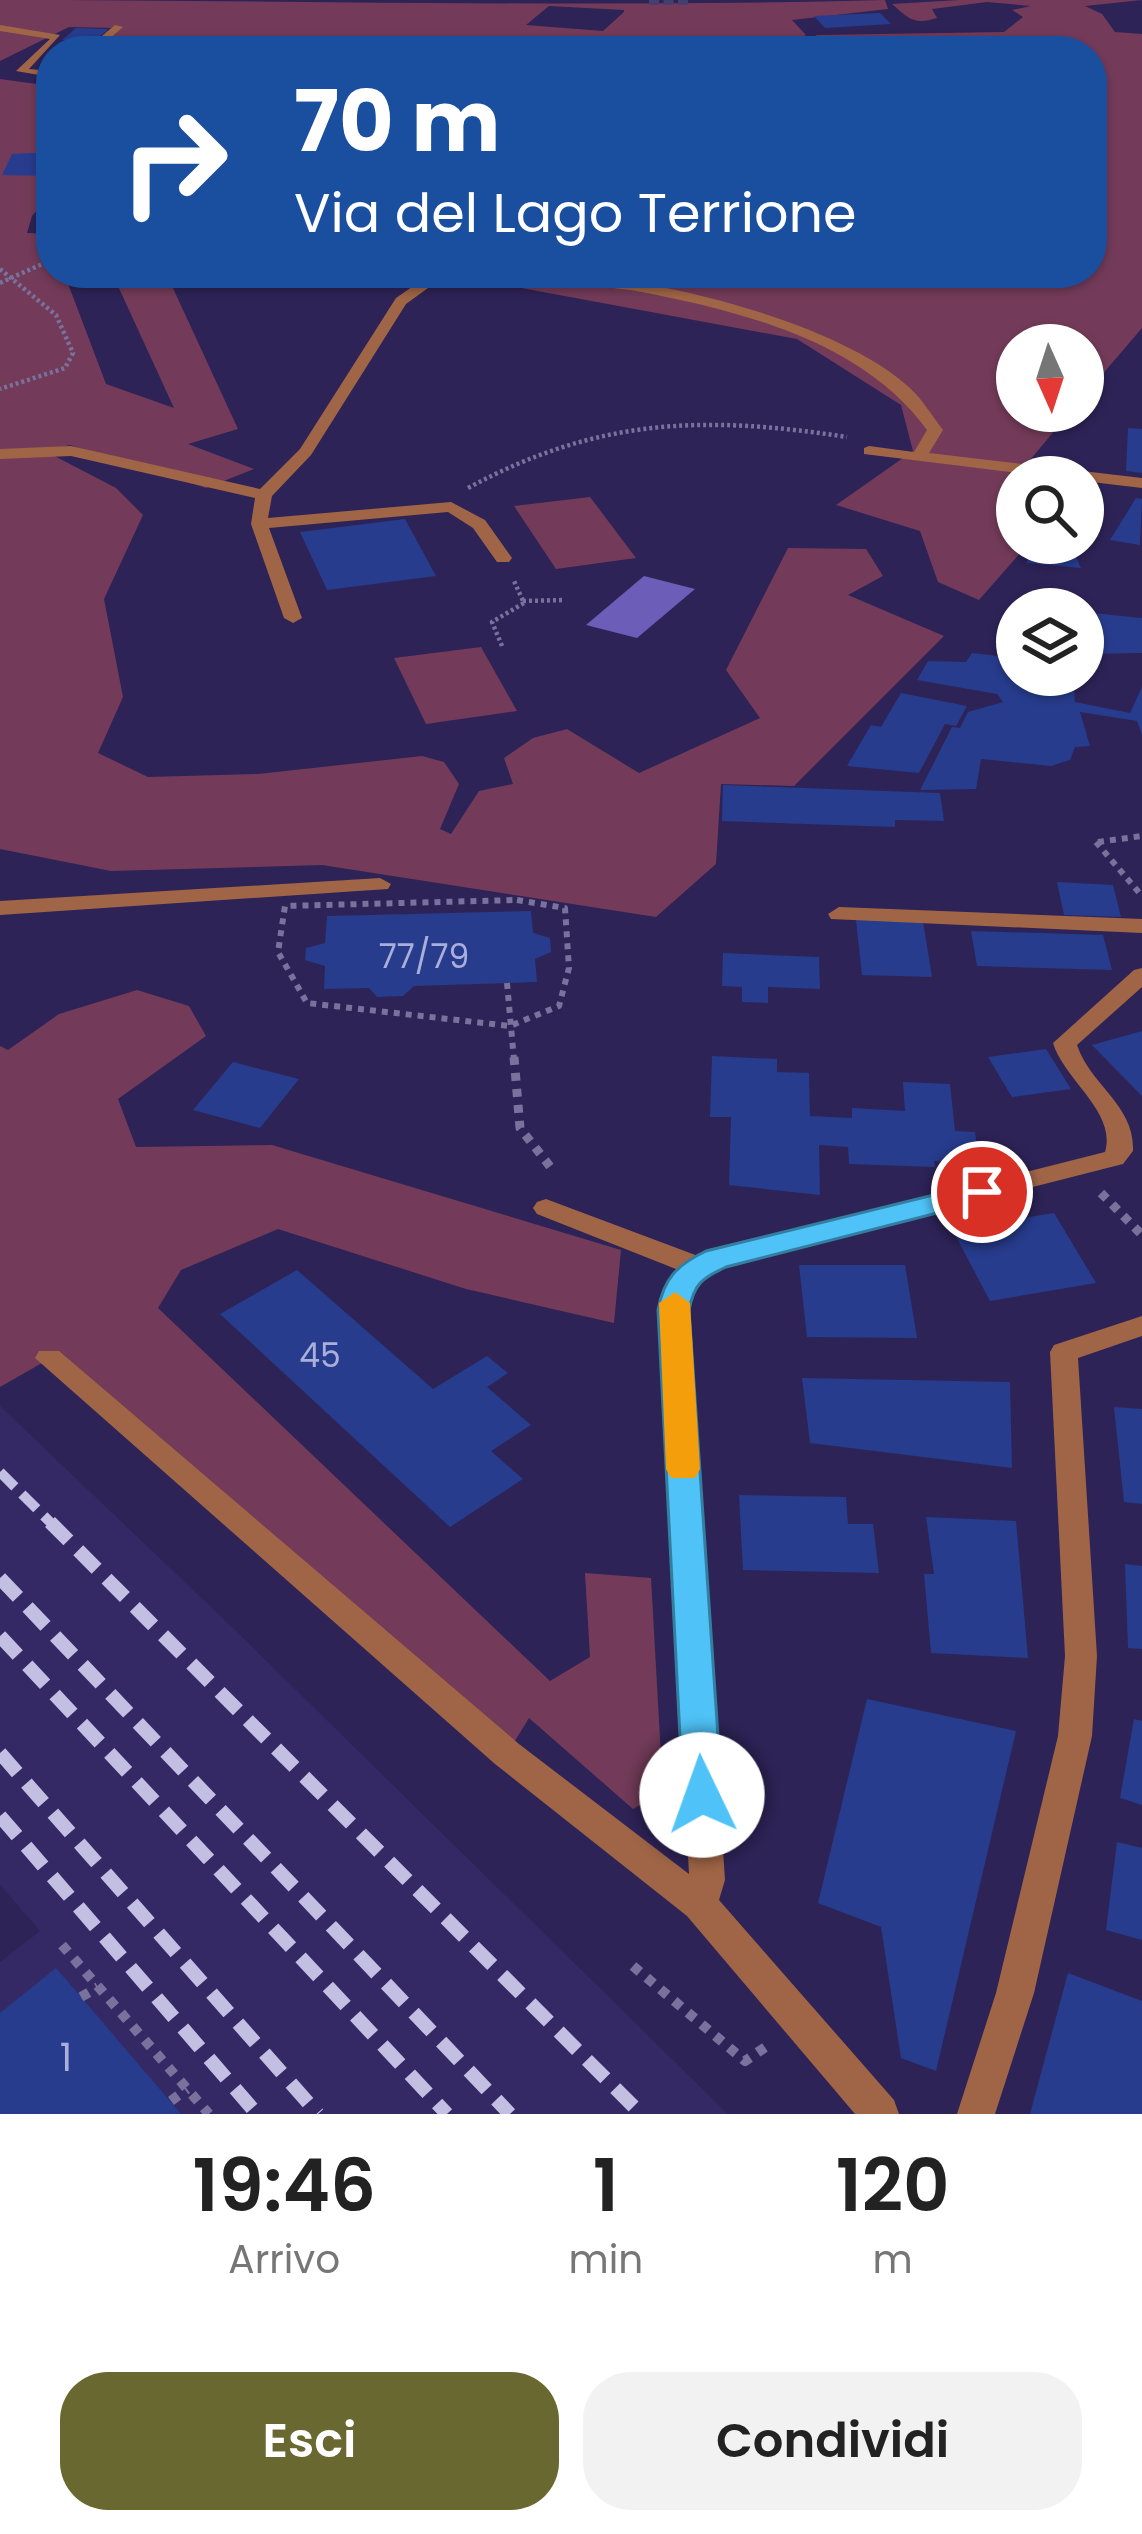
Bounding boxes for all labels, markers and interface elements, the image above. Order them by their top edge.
text: 70 m [294,63,500,180]
icon: right [96,84,252,240]
text: Via del Lago Terrione [294,175,857,251]
north arrow [996,324,1104,432]
map controls [996,324,1104,696]
button: search [996,456,1104,564]
button: layers [996,588,1104,696]
house number: 77/79 [379,933,469,980]
pin [931,1141,1033,1243]
icon: arrive [949,1159,1015,1225]
house number: 45 [299,1332,341,1379]
position arrow [639,1732,765,1858]
house number: 1 [60,2030,72,2085]
text: 19:46 [192,2135,376,2236]
text: 1 [593,2135,619,2236]
text: 120 [836,2135,950,2236]
text: Arrivo [228,2232,340,2287]
text: min [569,2232,643,2287]
text: m [873,2232,913,2287]
button: Esci [60,2372,559,2510]
button: Condividi [583,2372,1082,2510]

